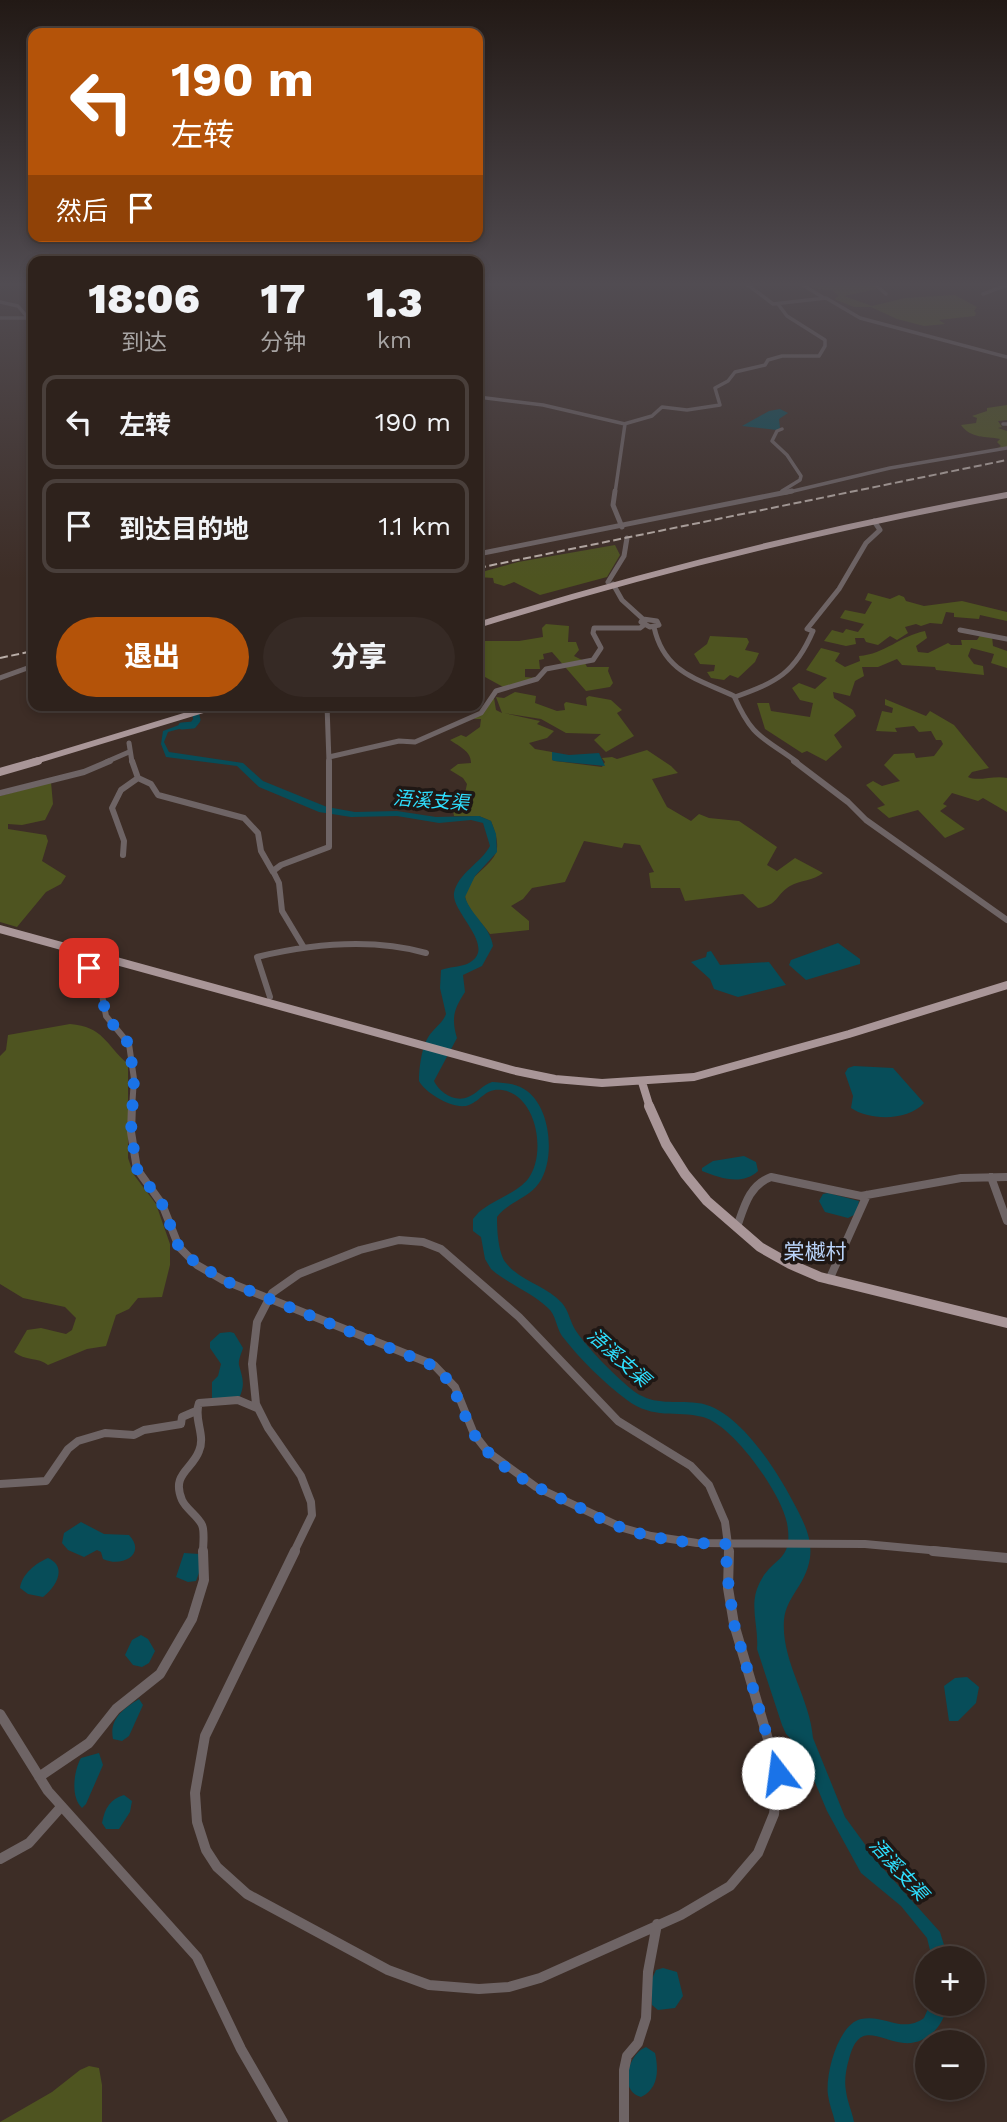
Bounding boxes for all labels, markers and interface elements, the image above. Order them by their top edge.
text: 190 m [171,50,314,108]
icon: left [56,56,147,147]
text: 左转 [171,116,235,154]
icon: arrive [122,189,160,227]
text: 然后 [56,196,108,226]
text: 18:06 [88,274,200,323]
text: 17 [260,274,305,323]
text: 1.3 [366,278,423,327]
text: km [377,327,412,354]
text: 到达 [121,329,167,356]
text: 分钟 [260,329,306,356]
icon: left [60,403,98,441]
text: 190 m [375,407,451,437]
text: 左转 [119,410,171,440]
icon: arrive [60,507,98,545]
text: 1.1 km [378,511,451,541]
text: 到达目的地 [119,514,249,544]
button: 退出 [56,617,249,697]
button: 分享 [263,617,455,697]
water label: 浯溪支渠 [392,786,473,815]
pin [59,938,119,998]
icon: arrive [70,949,108,987]
district label: 棠樾村 [784,1239,847,1264]
water label: 浯溪支渠 [583,1323,657,1393]
position arrow [741,1736,815,1810]
water label: 浯溪支渠 [865,1833,935,1907]
map controls [915,1946,985,2100]
button: + [915,1946,985,2016]
button: − [915,2030,985,2100]

